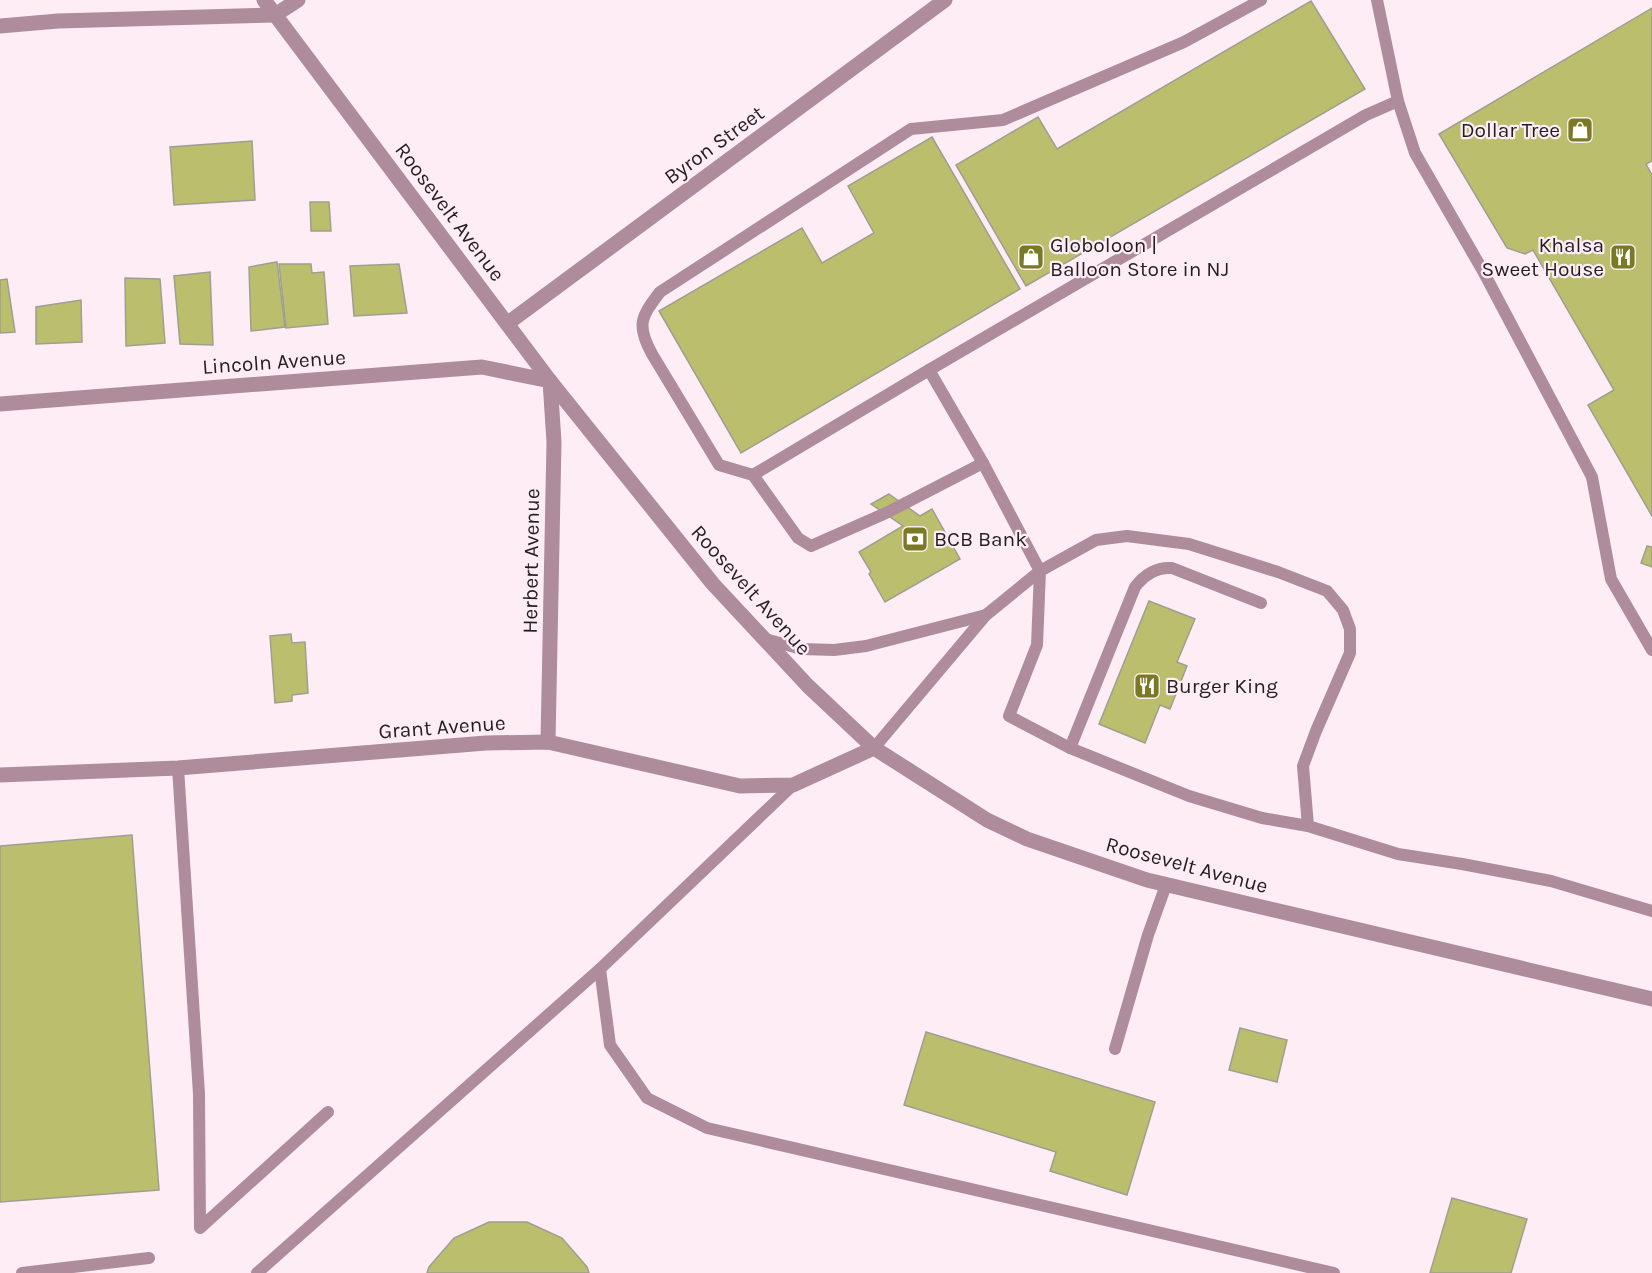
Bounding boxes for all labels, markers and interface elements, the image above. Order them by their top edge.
street label: Byron Street [660,101,769,189]
shop icon: Dollar Tree [1565,115,1595,145]
place label: Dollar Tree [1461,118,1560,142]
street label: Roosevelt Avenue [390,138,510,286]
place label: Globoloon | Balloon Store in NJ [1050,233,1229,281]
place label: Khalsa Sweet House [1482,233,1604,281]
shop icon: Globoloon | Balloon Store in NJ [1016,242,1046,272]
restaurant icon: Khalsa Sweet House [1608,242,1638,272]
street label: Lincoln Avenue [201,345,347,379]
street label: Herbert Avenue [518,488,544,634]
street label: Roosevelt Avenue [686,520,816,660]
bank icon: BCB Bank [900,524,930,554]
place label: BCB Bank [934,527,1027,551]
restaurant icon: Burger King [1132,671,1162,701]
place label: Burger King [1166,674,1278,698]
street label: Grant Avenue [378,711,506,743]
street label: Roosevelt Avenue [1103,832,1271,898]

